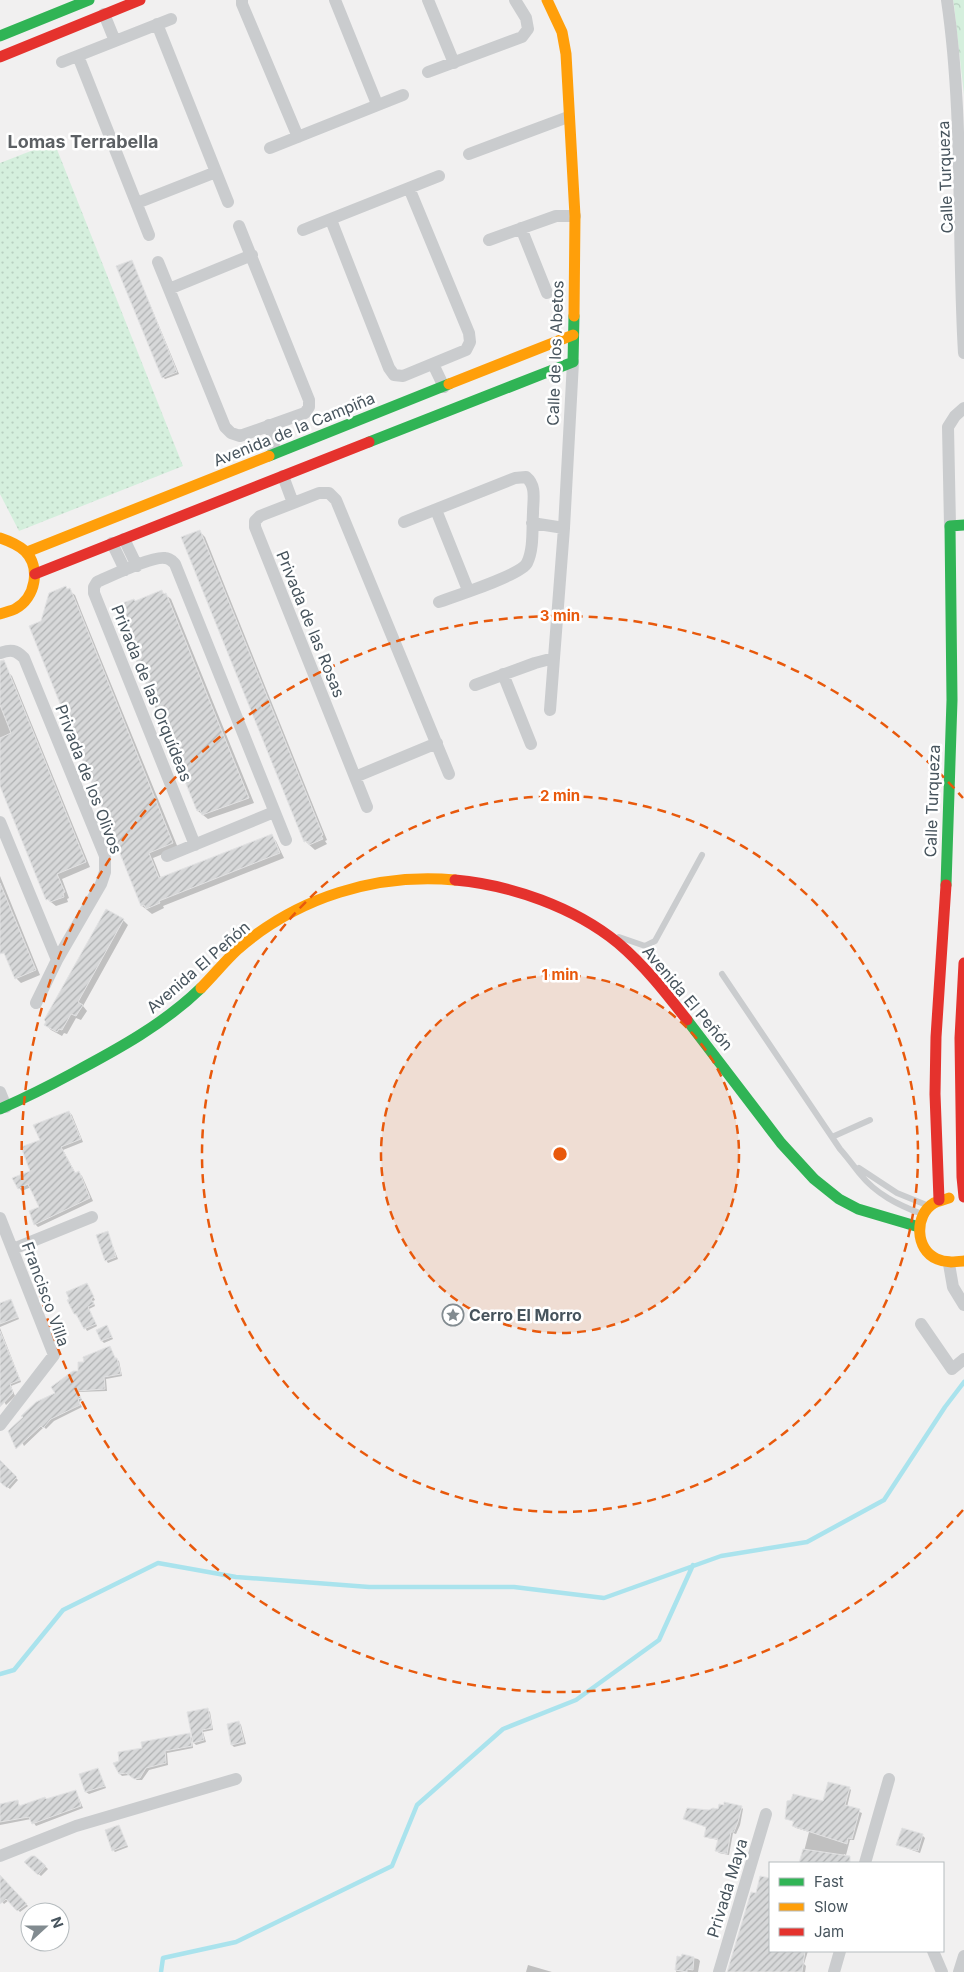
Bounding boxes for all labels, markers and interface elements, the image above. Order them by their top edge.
street label: Calle Turqueza [933,120,957,234]
district label: Lomas Terrabella [7,131,159,152]
street label: Calle de los Abetos [542,280,568,426]
street label: Avenida de la Campiña [210,387,378,471]
street label: Privada de las Rosas [272,548,350,700]
street label: Privada de las Orquídeas [107,602,197,784]
text: 3 min [540,606,580,625]
street label: Privada de los Olivos [51,702,127,856]
street label: Calle Turqueza [920,744,944,858]
text: 2 min [540,786,580,805]
street label: Avenida El Peñón [142,917,254,1017]
street label: Avenida El Peñón [638,942,738,1054]
text: 1 min [541,965,579,984]
centre of rings [551,1145,569,1163]
street label: Francisco Villa [18,1239,74,1349]
place icon: Cerro El Morro [441,1303,465,1327]
place label: Cerro El Morro [469,1305,582,1325]
street label: Privada Maya [702,1836,752,1940]
legend [769,1862,944,1952]
text: Fast [814,1872,844,1891]
text: Slow [814,1897,848,1916]
north arrow [20,1902,70,1952]
text: N [48,1914,67,1930]
text: Jam [814,1922,844,1941]

